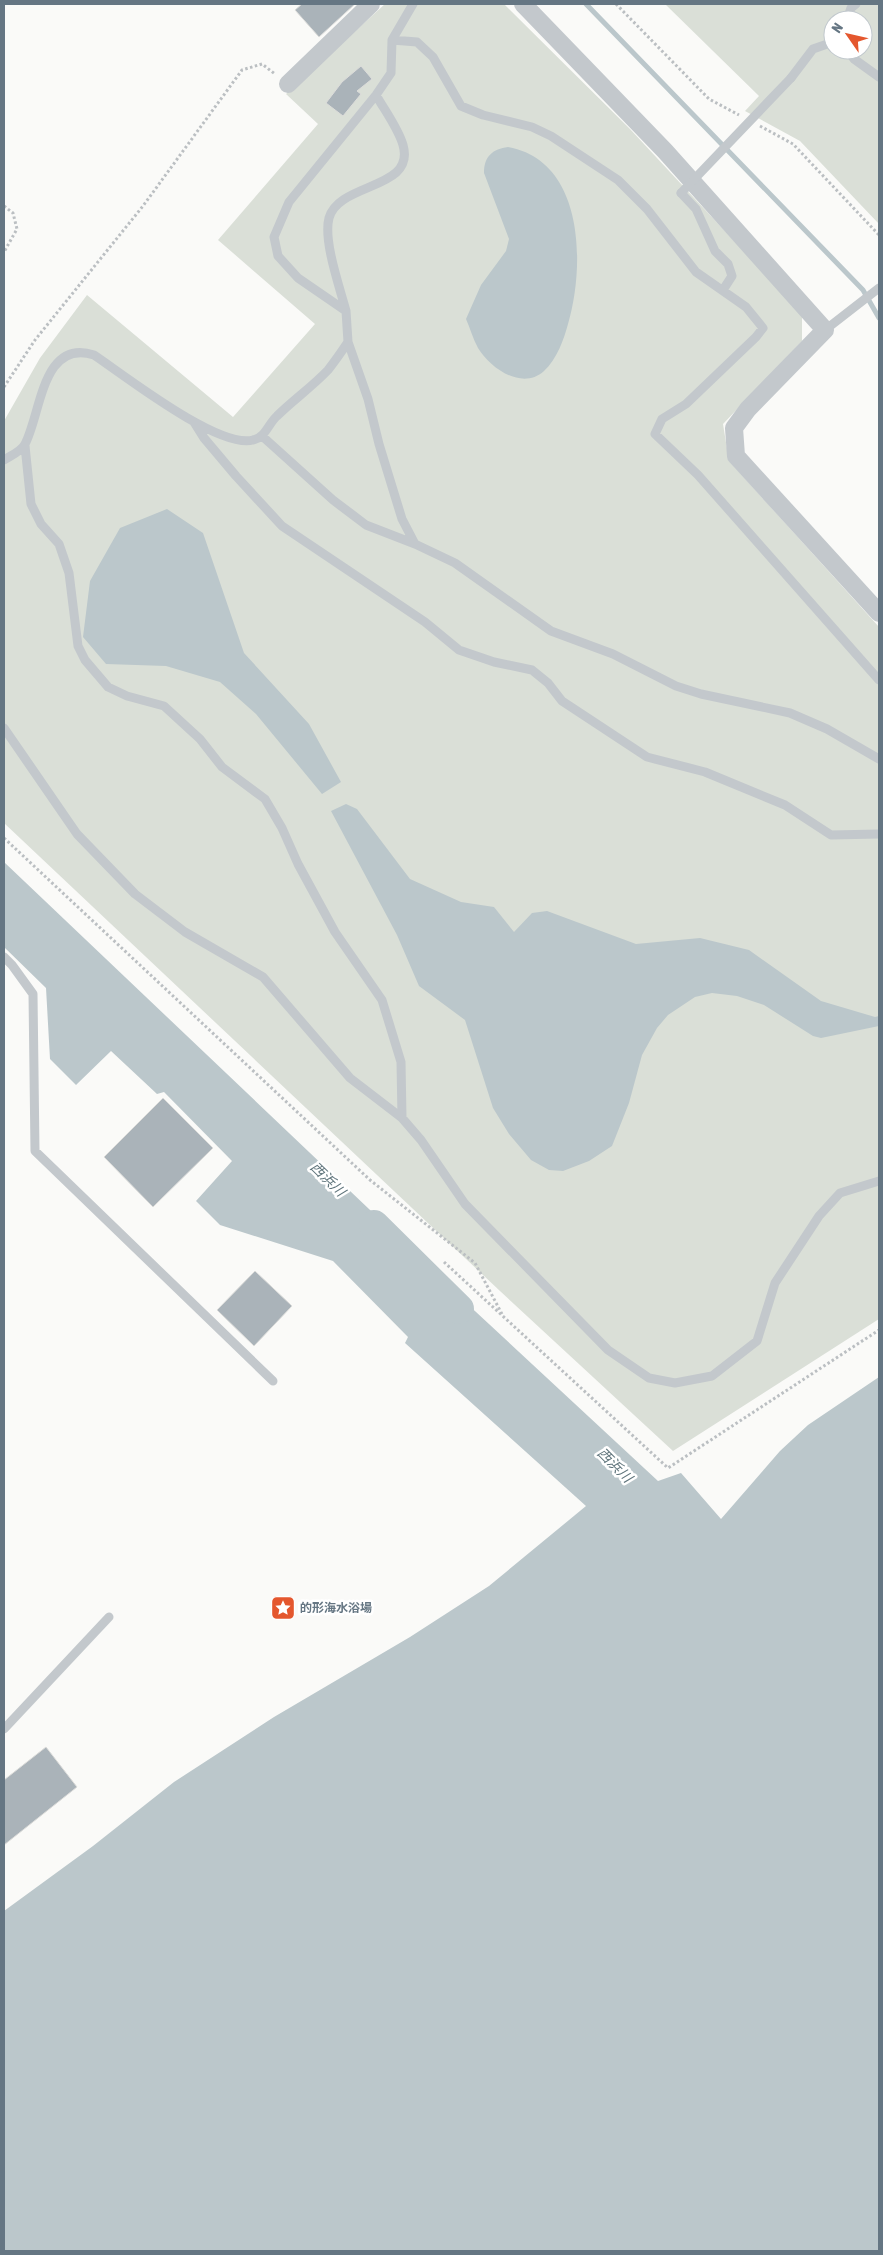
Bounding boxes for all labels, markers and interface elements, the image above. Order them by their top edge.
north arrow [823,10,873,60]
text: N [828,20,846,36]
water label: 西浜川 [307,1159,350,1201]
water label: 西浜川 [594,1444,637,1487]
place icon: 的形海水浴場 [270,1595,296,1621]
place label: 的形海水浴場 [300,1601,372,1615]

